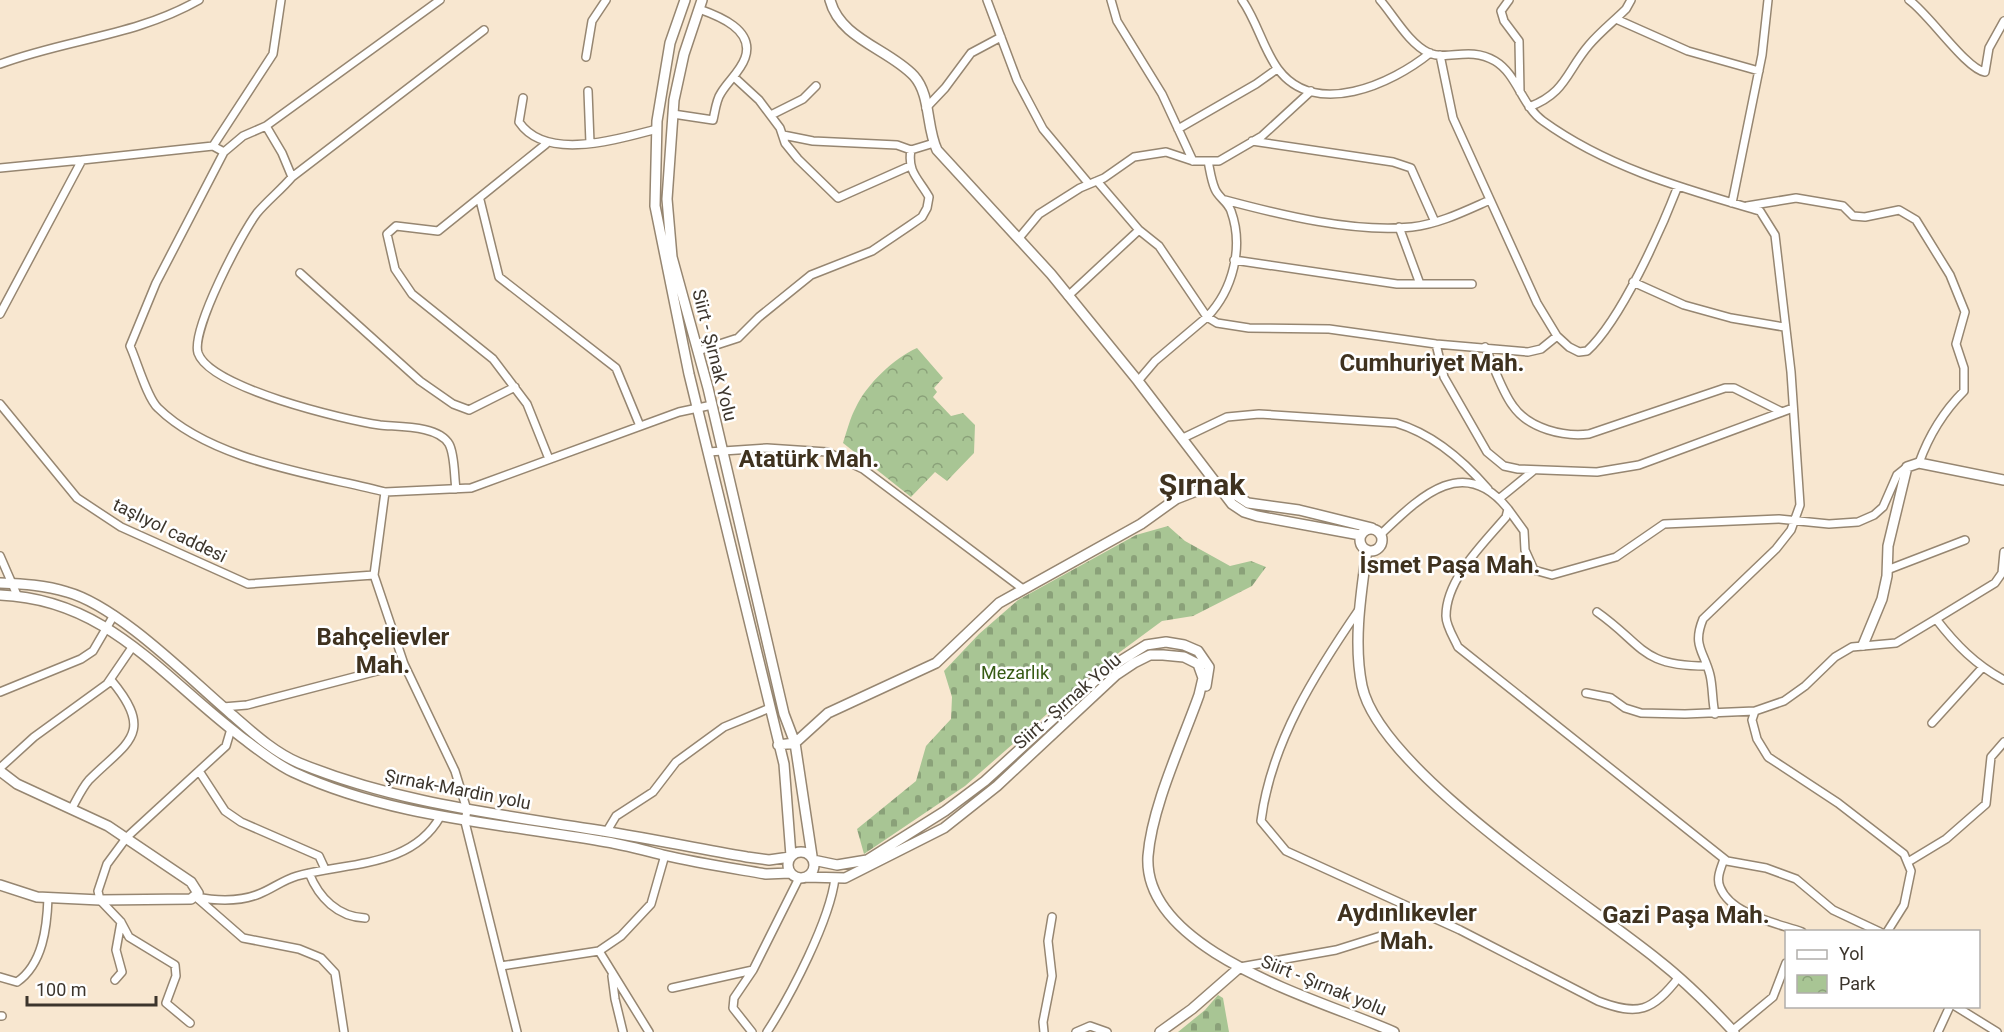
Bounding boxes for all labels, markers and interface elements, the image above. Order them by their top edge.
street label: Siirt - Şırnak Yolu [688,287,742,423]
district label: Cumhuriyet Mah. [1339,349,1525,377]
district label: Atatürk Mah. [739,445,879,473]
district label: Şırnak [1159,467,1246,502]
street label: taşlıyol caddesi [110,493,230,567]
district label: İsmet Paşa Mah. [1360,551,1540,579]
district label: Bahçelievler Mah. [317,623,450,679]
street label: Siirt - Şırnak Yolu [1009,649,1125,753]
park label: Mezarlık [981,662,1050,683]
street label: Şırnak-Mardin yolu [383,765,533,813]
district label: Aydınlıkevler Mah. [1337,899,1477,955]
district label: Gazi Paşa Mah. [1602,901,1770,929]
legend [1785,930,1980,1008]
text: Yol [1839,943,1864,964]
street label: Siirt - Şırnak yolu [1258,950,1390,1020]
scale bar [27,969,156,1007]
text: Park [1839,973,1876,994]
text: 100 m [36,979,87,1000]

